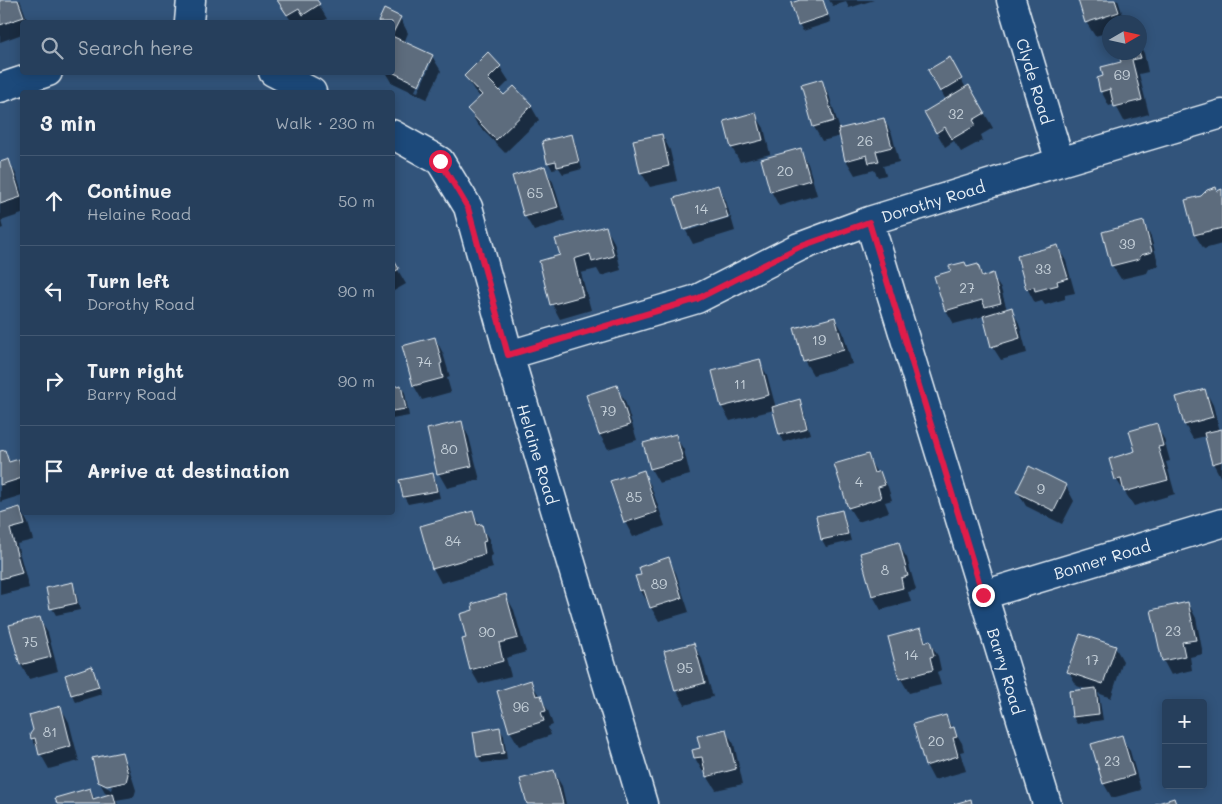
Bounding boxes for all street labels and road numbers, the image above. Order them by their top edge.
street label: Clyde Road [1012,35,1058,127]
street label: Dorothy Road [879,175,987,227]
street label: Helaine Road [513,401,563,507]
street label: Bonner Road [1051,534,1153,584]
street label: Barry Road [983,625,1029,717]

